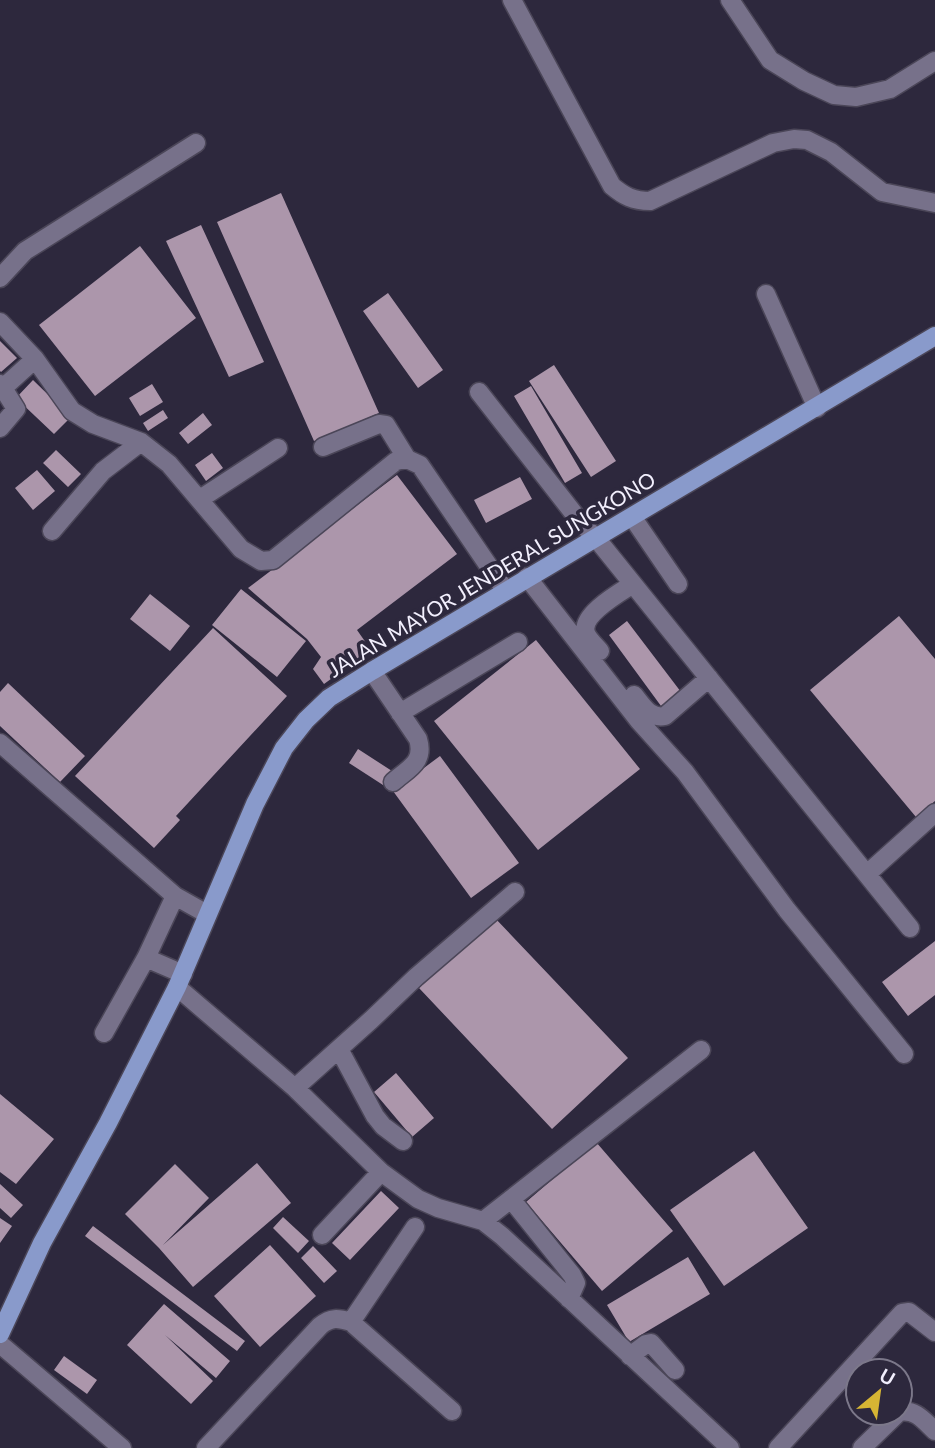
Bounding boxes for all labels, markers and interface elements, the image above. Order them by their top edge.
street label: JALAN MAYOR JENDERAL SUNGKONO [323,466,659,682]
north arrow [844,1357,914,1427]
text: U [876,1363,899,1390]

